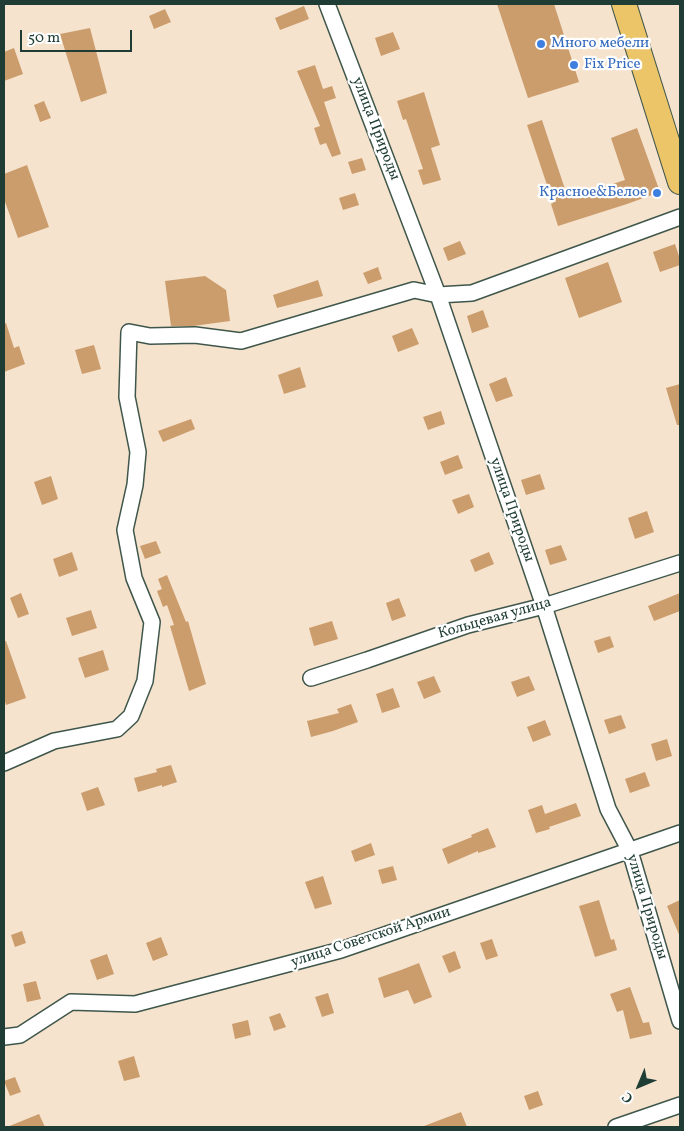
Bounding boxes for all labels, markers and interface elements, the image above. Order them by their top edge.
scale bar [22,20,135,52]
text: 50 m [28,28,60,49]
place label: Много мебели [551,35,649,53]
marker: Много мебели [535,38,547,50]
place label: Fix Price [584,56,641,74]
marker: Fix Price [568,59,580,71]
street label: улица Природы [347,75,403,183]
place label: Красное&Белое [539,184,647,202]
marker: Красное&Белое [651,187,663,199]
street label: улица Природы [485,455,537,565]
street label: Кольцевая улица [436,594,554,644]
street label: улица Природы [621,852,671,962]
street label: улица Советской Армии [289,904,453,972]
north arrow [614,1061,664,1111]
text: С [618,1087,638,1107]

